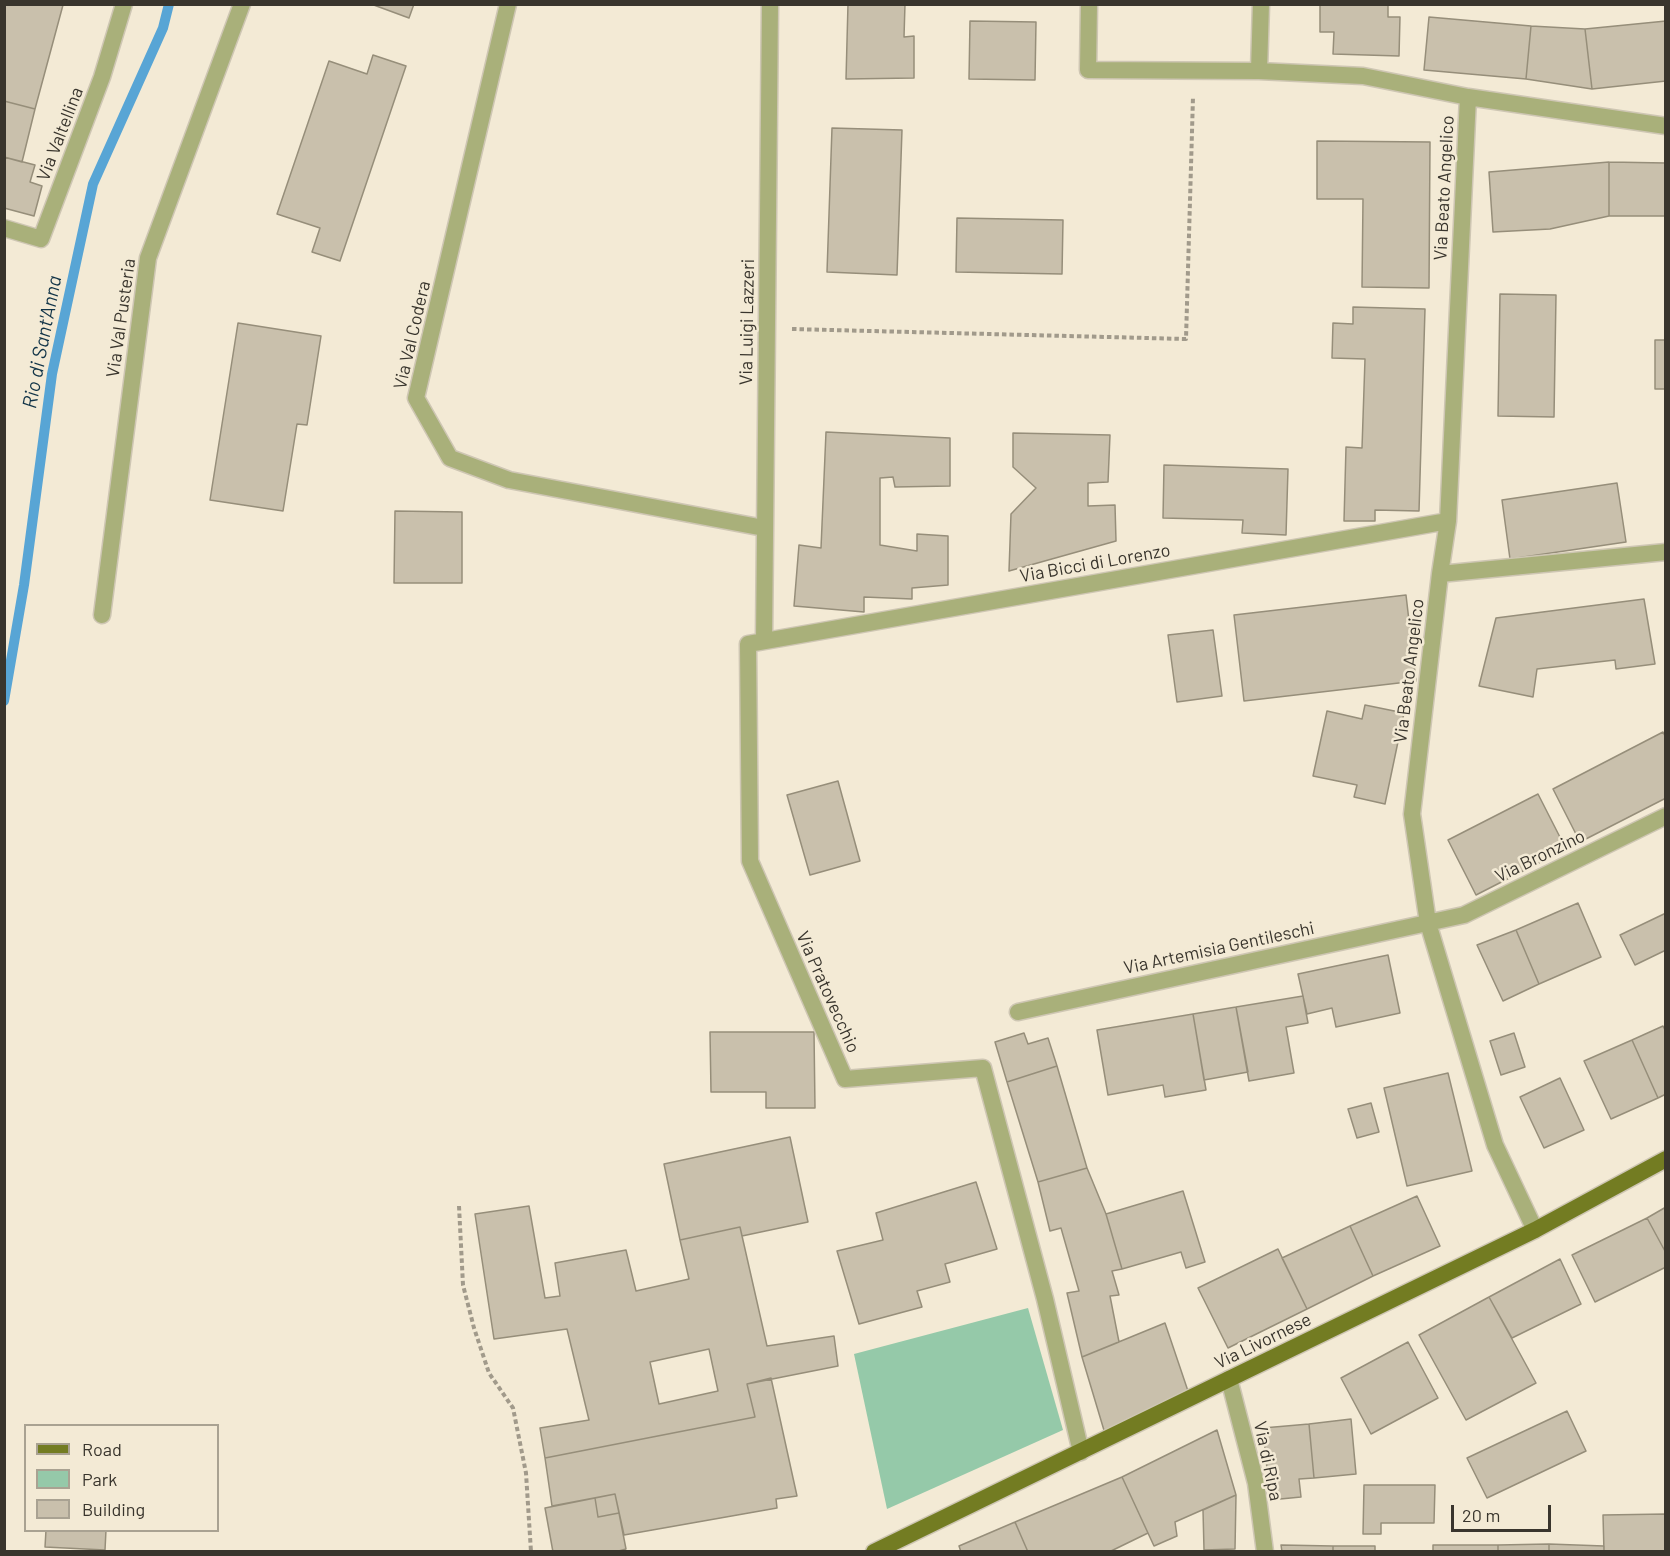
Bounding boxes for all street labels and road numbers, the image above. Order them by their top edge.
street label: Via Valtellina [32,84,88,184]
street label: Via Beato Angelico [1429,115,1459,261]
street label: Via Val Pusteria [102,257,140,379]
street label: Via Luigi Lazzeri [735,259,759,385]
street label: Via Val Codera [389,279,435,391]
street label: Via Bicci di Lorenzo [1018,539,1172,587]
street label: Via Beato Angelico [1389,598,1429,744]
street label: Via Bronzino [1492,825,1588,887]
street label: Via Artemisia Gentileschi [1122,917,1316,979]
street label: Via Pratovecchio [792,928,864,1056]
street label: Via Livornese [1211,1308,1315,1374]
street label: Via di Ripa [1249,1419,1287,1503]

